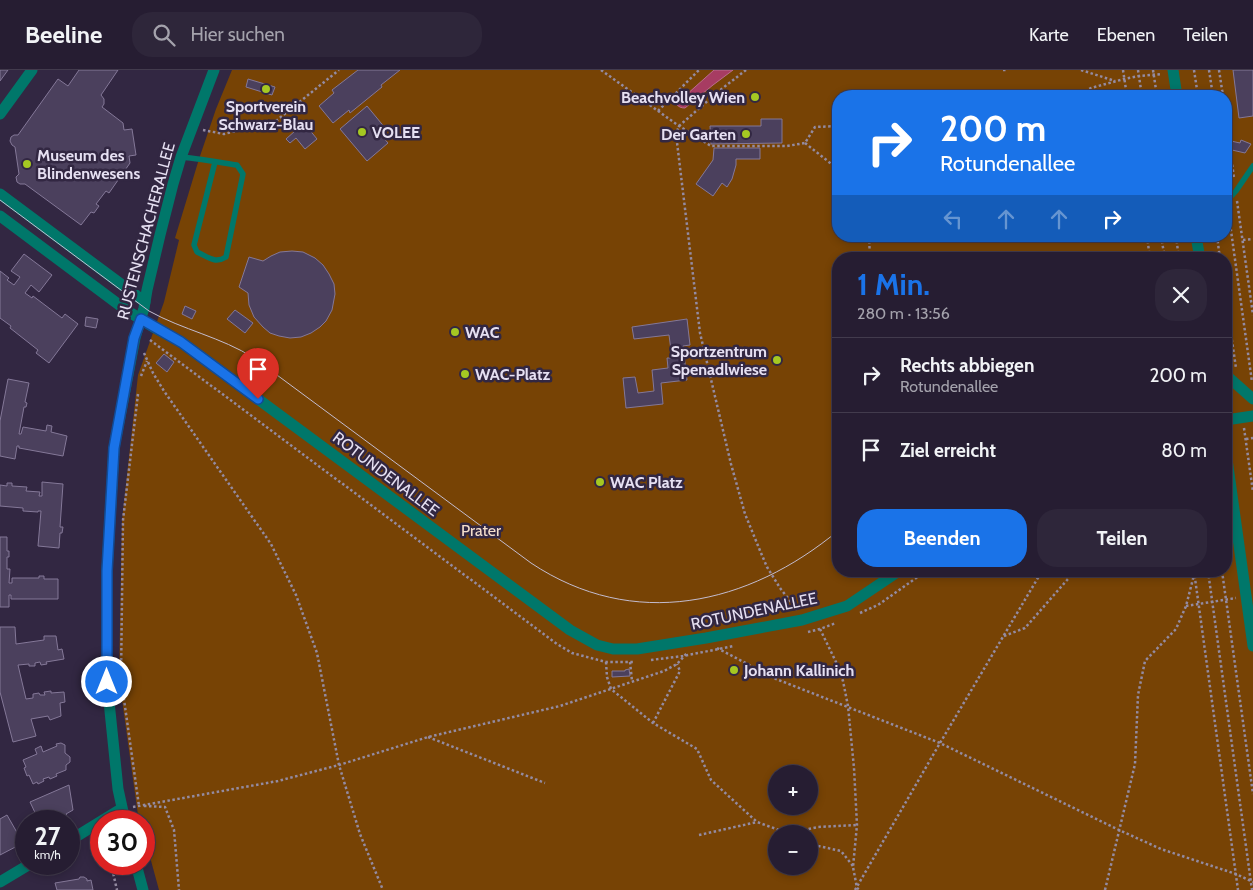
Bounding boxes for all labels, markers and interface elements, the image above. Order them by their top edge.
search box [132,12,482,57]
text: Beeline [25,20,102,49]
icon: search [150,21,178,49]
text: Hier suchen [190,23,285,46]
text: Karte [1029,24,1069,46]
text: Ebenen [1097,24,1155,46]
text: Teilen [1183,24,1228,46]
marker: Sportverein Schwarz-Blau [260,83,272,95]
place label: Beachvolley Wien [621,88,745,107]
marker: Beachvolley Wien [749,91,761,103]
place label: Sportverein Schwarz-Blau [219,97,313,134]
text: 200 m [940,107,1046,150]
icon: right [857,110,922,175]
place label: VOLEE [372,123,420,142]
place label: Der Garten [661,125,736,144]
marker: VOLEE [356,126,368,138]
marker: Der Garten [740,128,752,140]
street label: RUSTENSCHACHERALLEE [113,140,179,322]
place label: Museum des Blindenwesens [37,146,140,183]
text: Rotundenallee [940,150,1075,177]
marker: Museum des Blindenwesens [21,158,33,170]
icon: left [939,205,967,233]
icon: ahead [992,205,1020,233]
icon: ahead [1045,205,1073,233]
icon: right [1098,205,1126,233]
text: 1 Min. [857,266,930,303]
button: close [1155,269,1207,321]
text: 280 m · 13:56 [857,304,950,323]
place label: WAC [465,323,500,342]
marker: WAC [449,326,461,338]
place label: Sportzentrum Spenadlwiese [671,342,767,379]
pin [237,348,279,399]
marker: Sportzentrum Spenadlwiese [771,354,783,366]
text: Rechts abbiegen [900,354,1034,377]
icon: arrive [244,355,272,383]
icon: right [857,361,885,389]
text: 200 m [1150,364,1207,387]
place label: WAC-Platz [475,365,550,384]
marker: WAC-Platz [459,368,471,380]
text: Rotundenallee [900,377,998,396]
street label: ROTUNDENALLEE [329,428,443,520]
icon: arrive [857,436,885,464]
text: Ziel erreicht [900,439,996,462]
text: 80 m [1161,439,1207,462]
place label: WAC Platz [610,473,683,492]
marker: WAC Platz [594,476,606,488]
button: Beenden [857,509,1027,567]
button: Teilen [1037,509,1207,567]
park label: Prater [461,521,502,540]
street label: ROTUNDENALLEE [689,588,819,634]
position arrow [80,655,132,707]
place label: Johann Kallinich [743,661,854,680]
marker: Johann Kallinich [728,664,740,676]
map controls [768,765,818,875]
button: + [768,765,818,815]
speed limit sign: 30 [90,810,155,875]
text: 27 [35,821,60,851]
button: − [768,825,818,875]
text: km/h [34,847,61,862]

